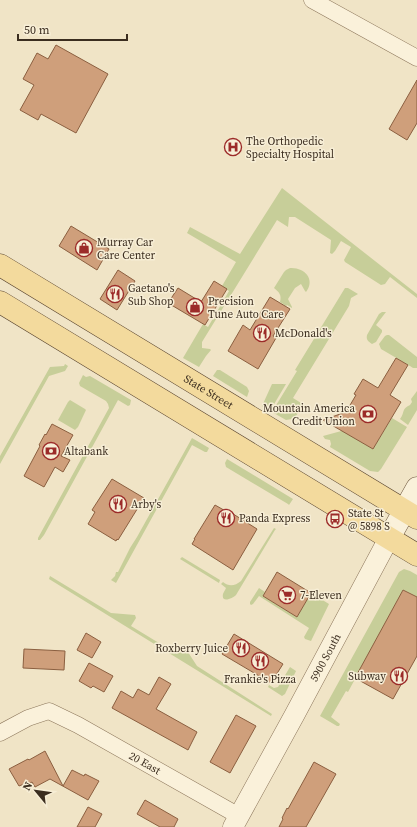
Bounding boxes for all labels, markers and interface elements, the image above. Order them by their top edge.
scale bar [18,16,127,42]
text: 50 m [24,22,50,38]
place label: The Orthopedic Specialty Hospital [246,134,334,162]
hospital icon: The Orthopedic Specialty Hospital [223,137,243,157]
place label: Murray Car Care Center [97,235,156,263]
shop icon: Murray Car Care Center [74,238,94,258]
place label: Gaetano's Sub Shop [128,281,175,309]
restaurant icon: Gaetano's Sub Shop [105,284,125,304]
place label: Precision Tune Auto Care [208,294,284,322]
shop icon: Precision Tune Auto Care [185,297,205,317]
restaurant icon: McDonald's [252,323,272,343]
place label: McDonald's [275,326,332,341]
street label: State Street [181,371,236,413]
place label: Mountain America Credit Union [263,401,355,429]
bank icon: Mountain America Credit Union [358,404,378,424]
bank icon: Altabank [41,441,61,461]
place label: Altabank [64,444,109,459]
restaurant icon: Arby's [108,494,128,514]
place label: Arby's [131,497,161,512]
place label: State St @ 5898 S [348,506,390,534]
restaurant icon: Panda Express [216,508,236,528]
bus stop icon: State St @ 5898 S [325,509,345,529]
place label: Panda Express [239,511,311,526]
supermarket icon: 7-Eleven [277,585,297,605]
place label: 7-Eleven [300,588,342,603]
street label: 5900 South [307,631,345,684]
restaurant icon: Roxberry Juice [231,638,251,658]
place label: Roxberry Juice [155,641,228,656]
restaurant icon: Frankie's Pizza [250,651,270,671]
restaurant icon: Subway [389,666,409,686]
place label: Subway [348,669,386,684]
place label: Frankie's Pizza [224,672,296,687]
street label: 20 East [126,748,164,778]
north arrow [16,771,56,811]
text: N [19,779,36,794]

